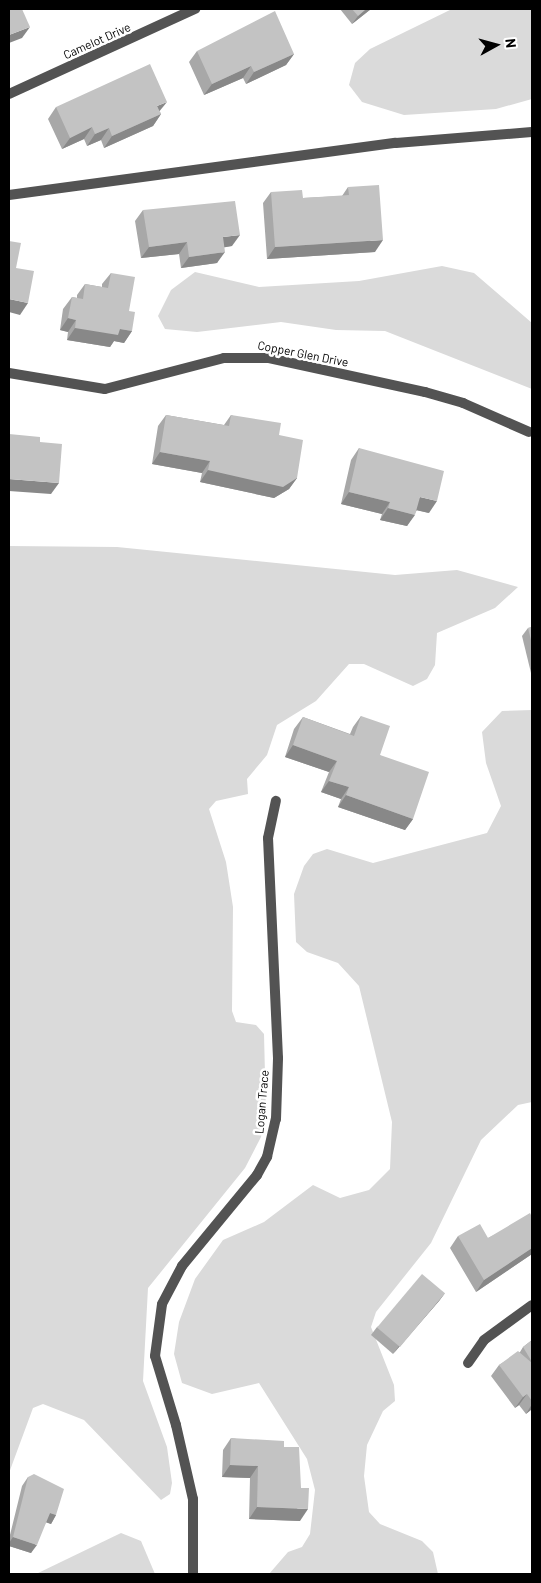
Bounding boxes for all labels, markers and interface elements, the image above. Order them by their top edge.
street label: Camelot Drive [61,20,133,62]
north arrow [471,20,521,70]
text: N [502,37,520,49]
street label: Copper Glen Drive [256,338,350,370]
street label: Logan Trace [252,1069,272,1135]

